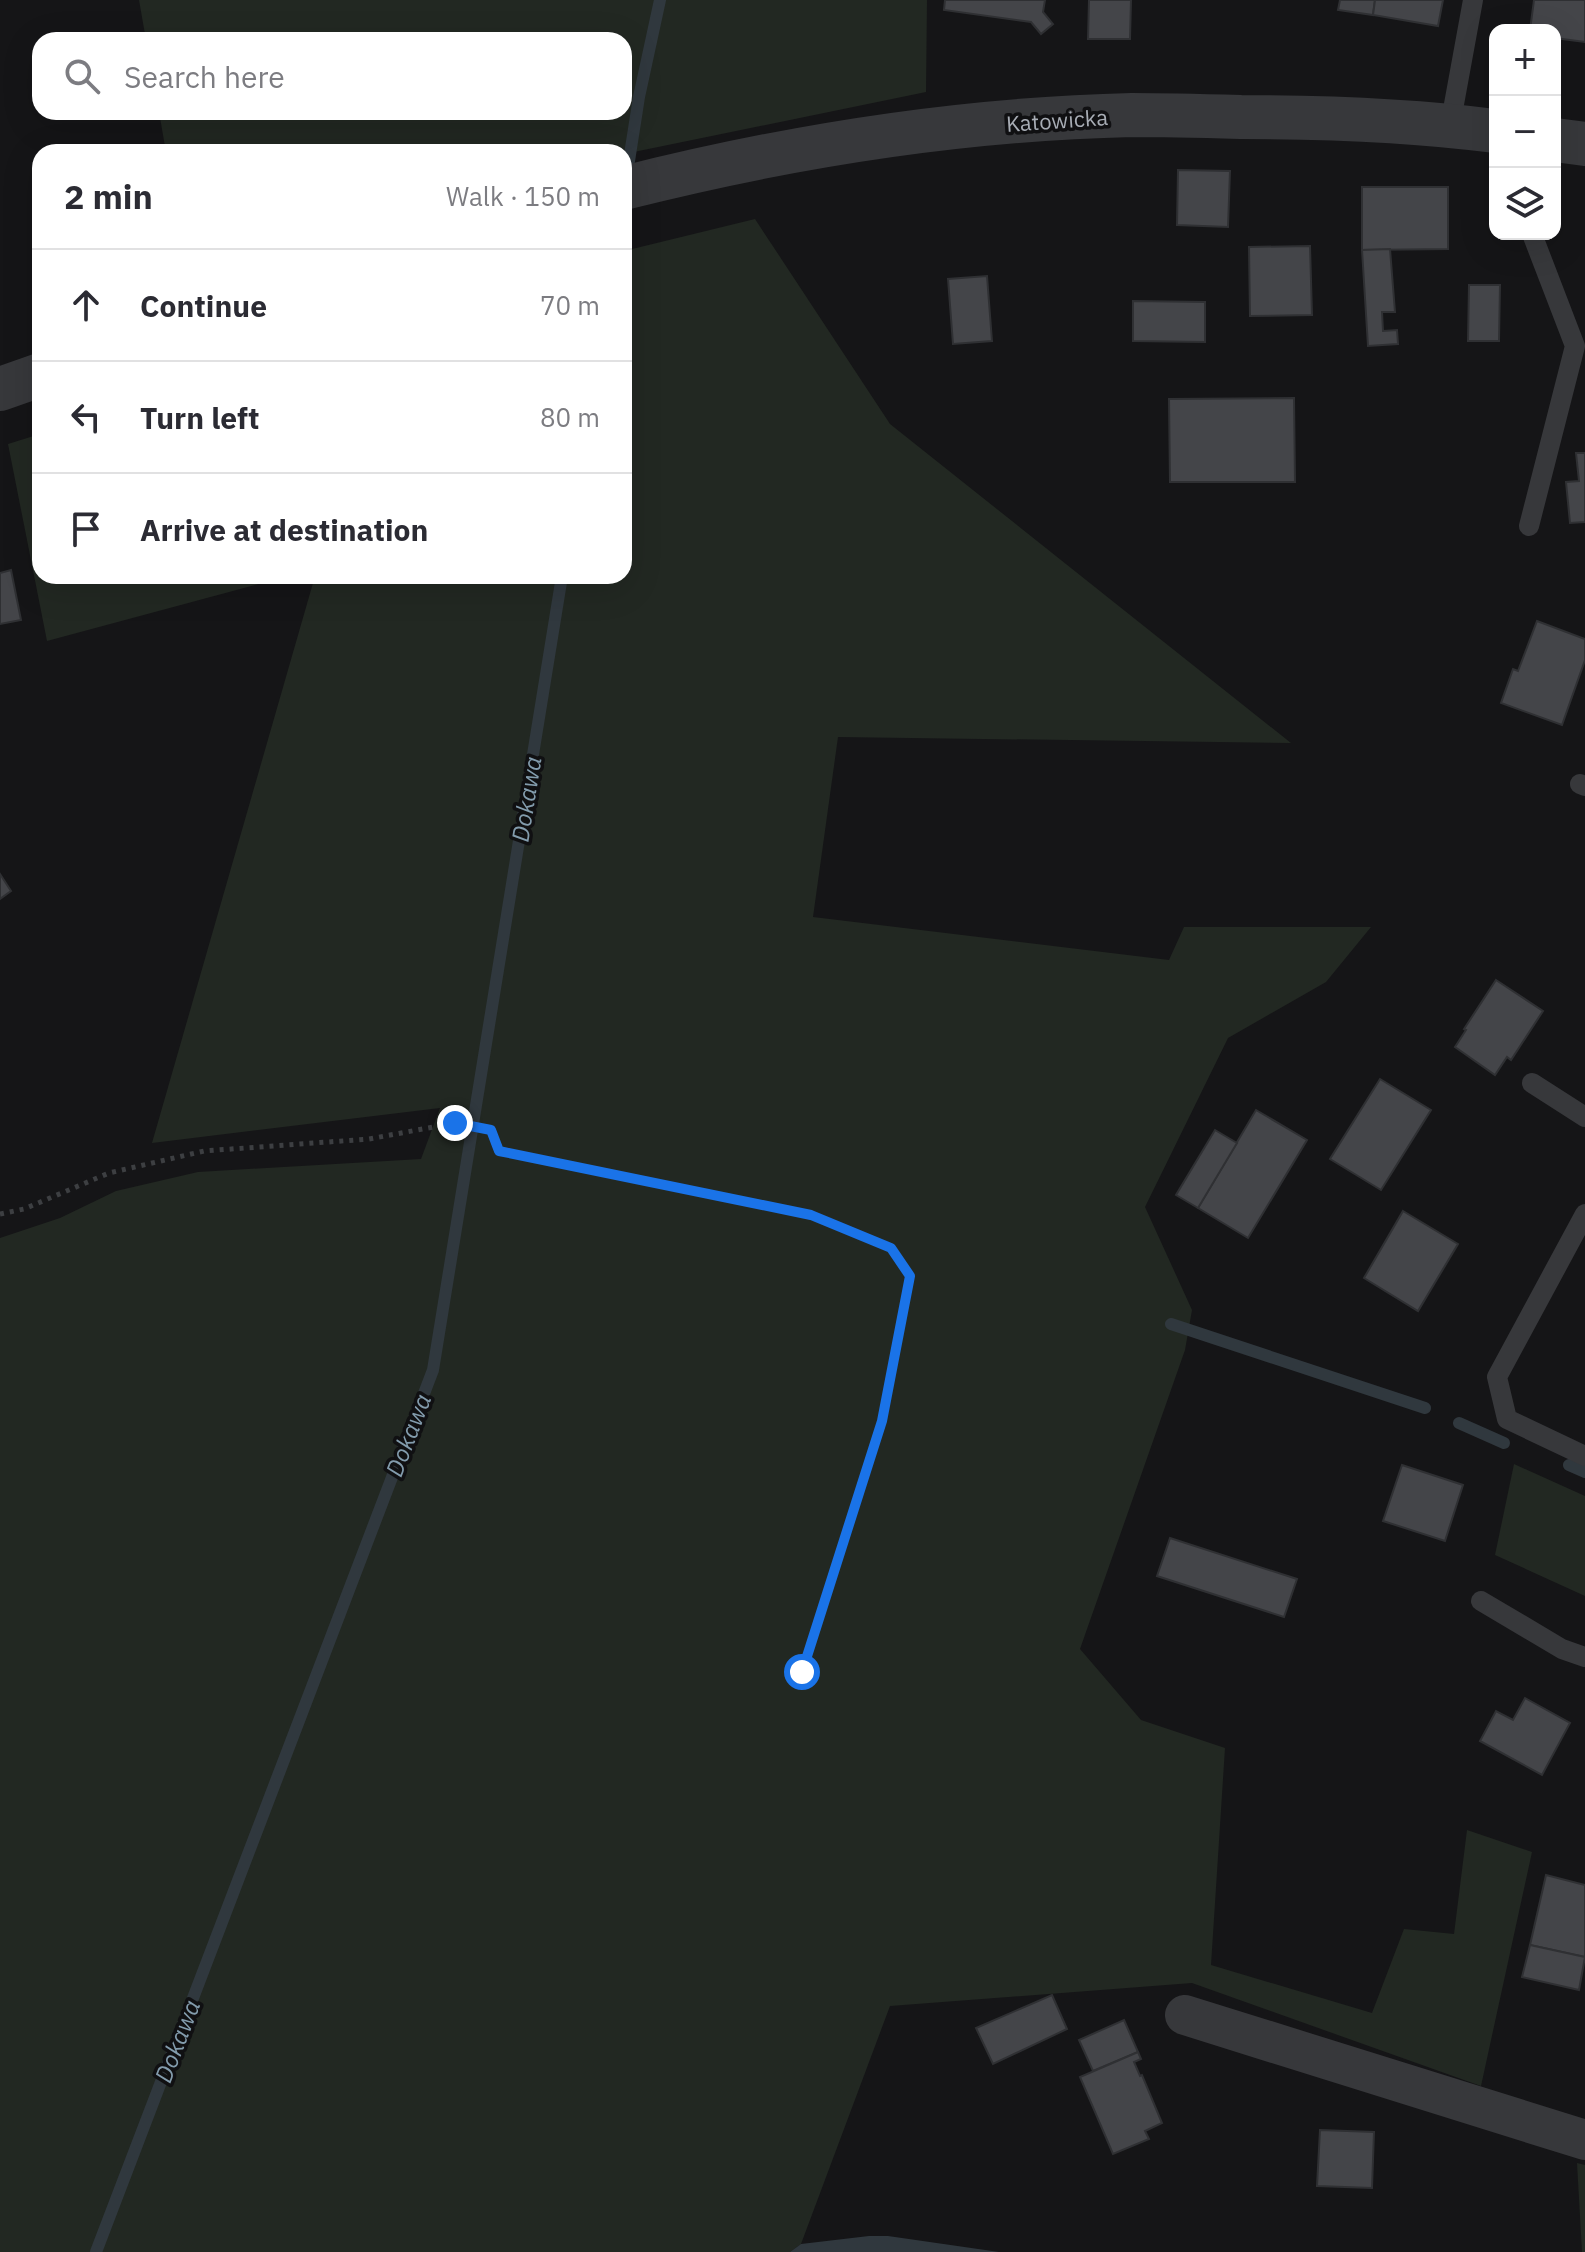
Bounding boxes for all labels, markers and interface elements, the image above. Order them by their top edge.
map controls [1489,24,1561,240]
button: + [1489,24,1561,96]
search box [32,32,632,120]
icon: search [60,54,104,98]
text: Search here [124,57,285,96]
button: − [1489,96,1561,168]
street label: Katowicka [1005,102,1109,138]
button: layers [1489,168,1561,240]
text: 2 min [64,174,153,218]
text: Walk · 150 m [446,179,600,213]
icon: ahead [64,283,108,327]
text: Continue [140,286,267,325]
text: 70 m [540,288,600,322]
icon: left [64,395,108,439]
text: Turn left [140,398,259,437]
text: 80 m [540,400,600,434]
icon: arrive [64,507,108,551]
text: Arrive at destination [140,510,428,549]
water label: Dokawa [503,754,549,844]
route end [437,1105,473,1141]
water label: Dokawa [378,1389,438,1481]
route start [784,1654,820,1690]
water label: Dokawa [147,1995,207,2087]

